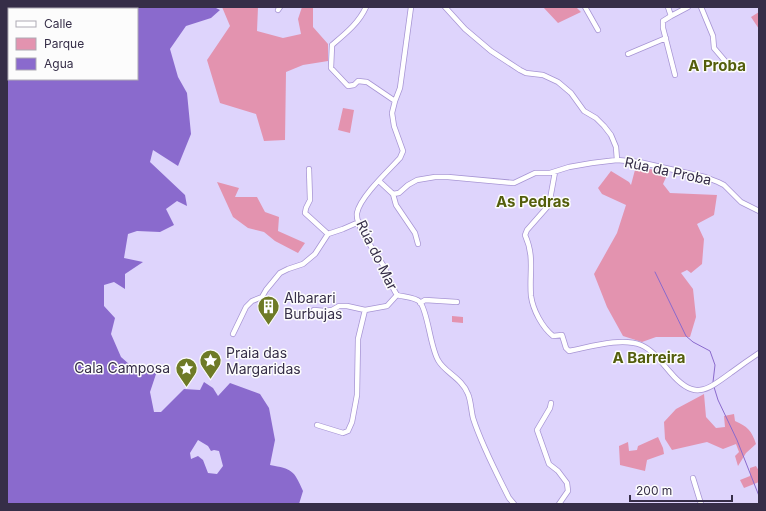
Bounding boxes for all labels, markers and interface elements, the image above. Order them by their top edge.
legend [8,8,138,80]
text: Calle [44,16,72,31]
text: Parque [44,36,84,51]
text: Agua [44,56,73,71]
district label: A Proba [688,56,746,75]
street label: Rúa da Proba [623,153,713,188]
district label: As Pedras [496,192,570,211]
street label: Rúa do Mar [353,217,402,293]
place label: Albarari Burbujas [284,289,342,322]
building icon: Albarari Burbujas [256,293,282,326]
place label: Praia das Margaridas [226,344,301,377]
place icon: Praia das Margaridas [197,348,223,381]
district label: A Barreira [613,348,685,367]
place icon: Cala Camposa [173,355,199,388]
place label: Cala Camposa [74,359,170,376]
scale bar [630,477,732,503]
text: 200 m [636,483,672,498]

